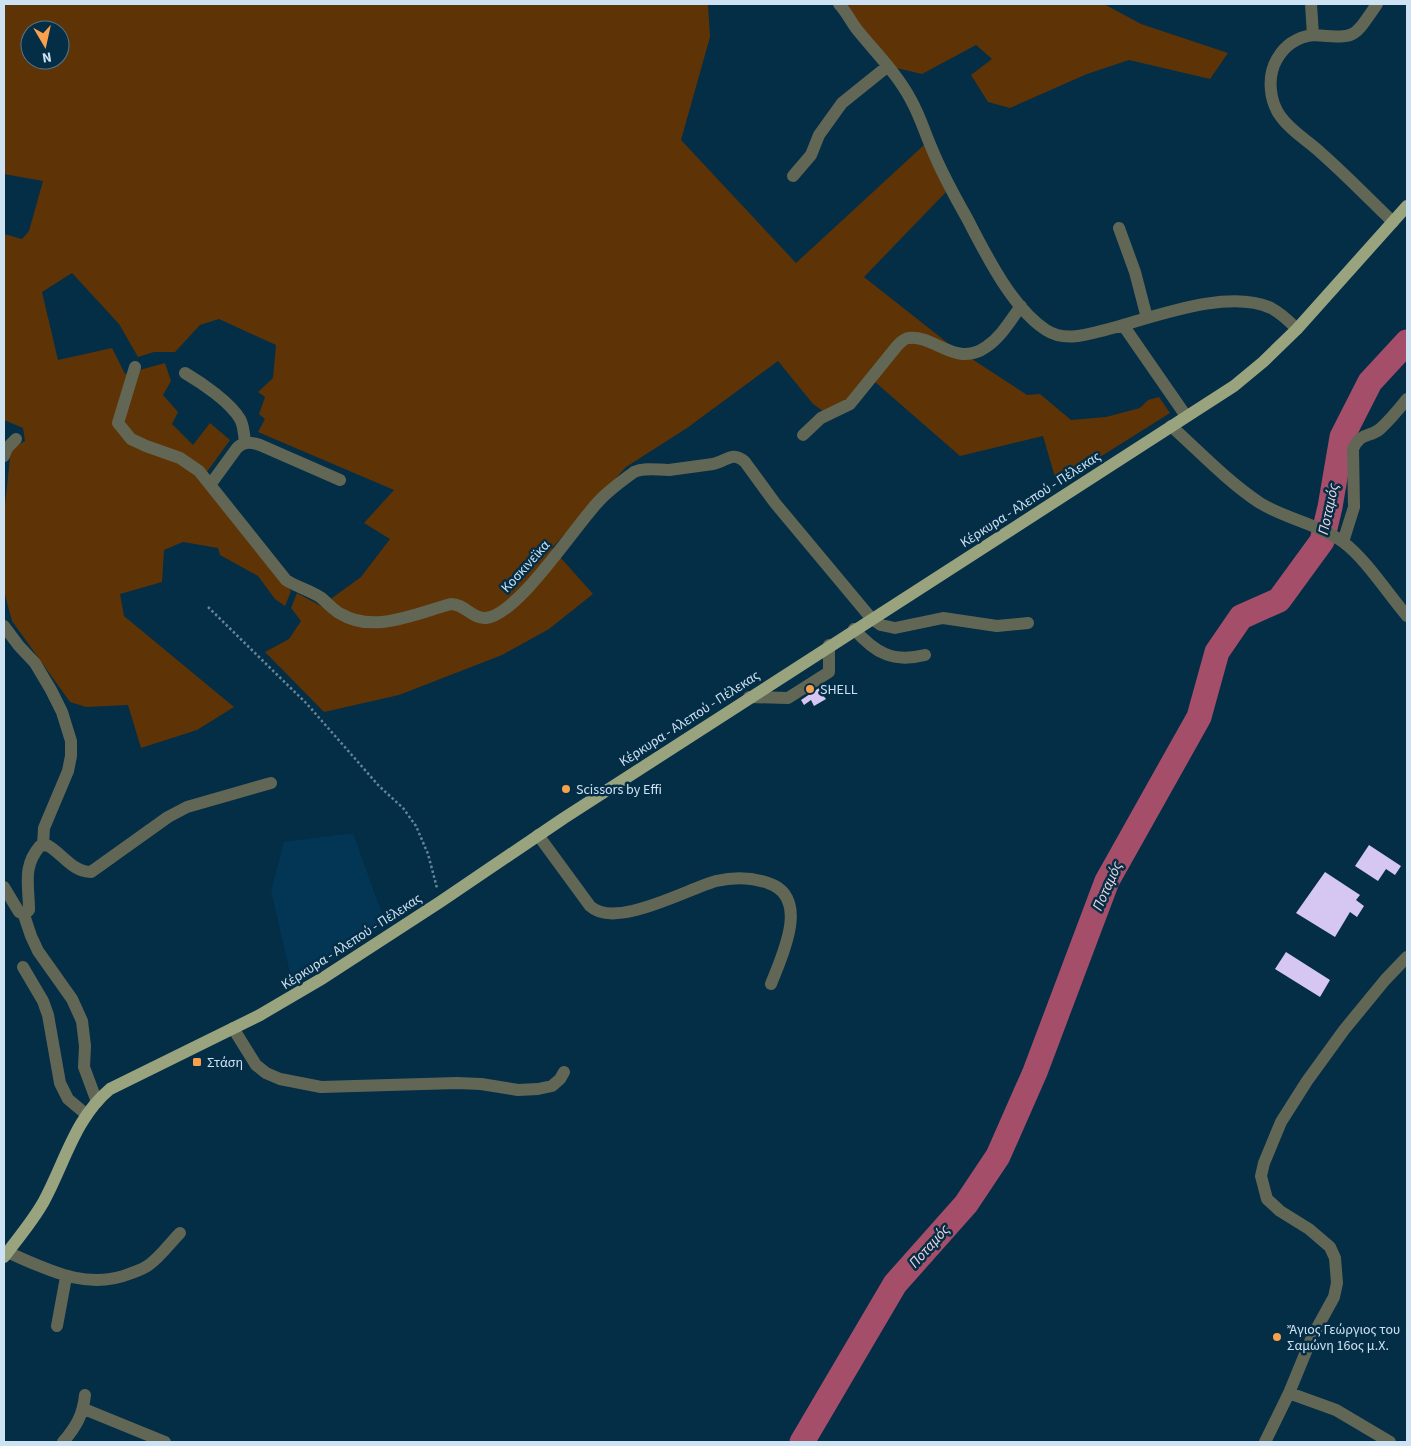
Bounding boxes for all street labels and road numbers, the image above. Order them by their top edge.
street label: Κέρκυρα - Αλεπού - Πέλεκας [956,447,1105,553]
street label: Κοσκινεϊκα [497,536,555,597]
street label: Κέρκυρα - Αλεπού - Πέλεκας [615,666,764,772]
street label: Κέρκυρα - Αλεπού - Πέλεκας [277,889,426,995]

